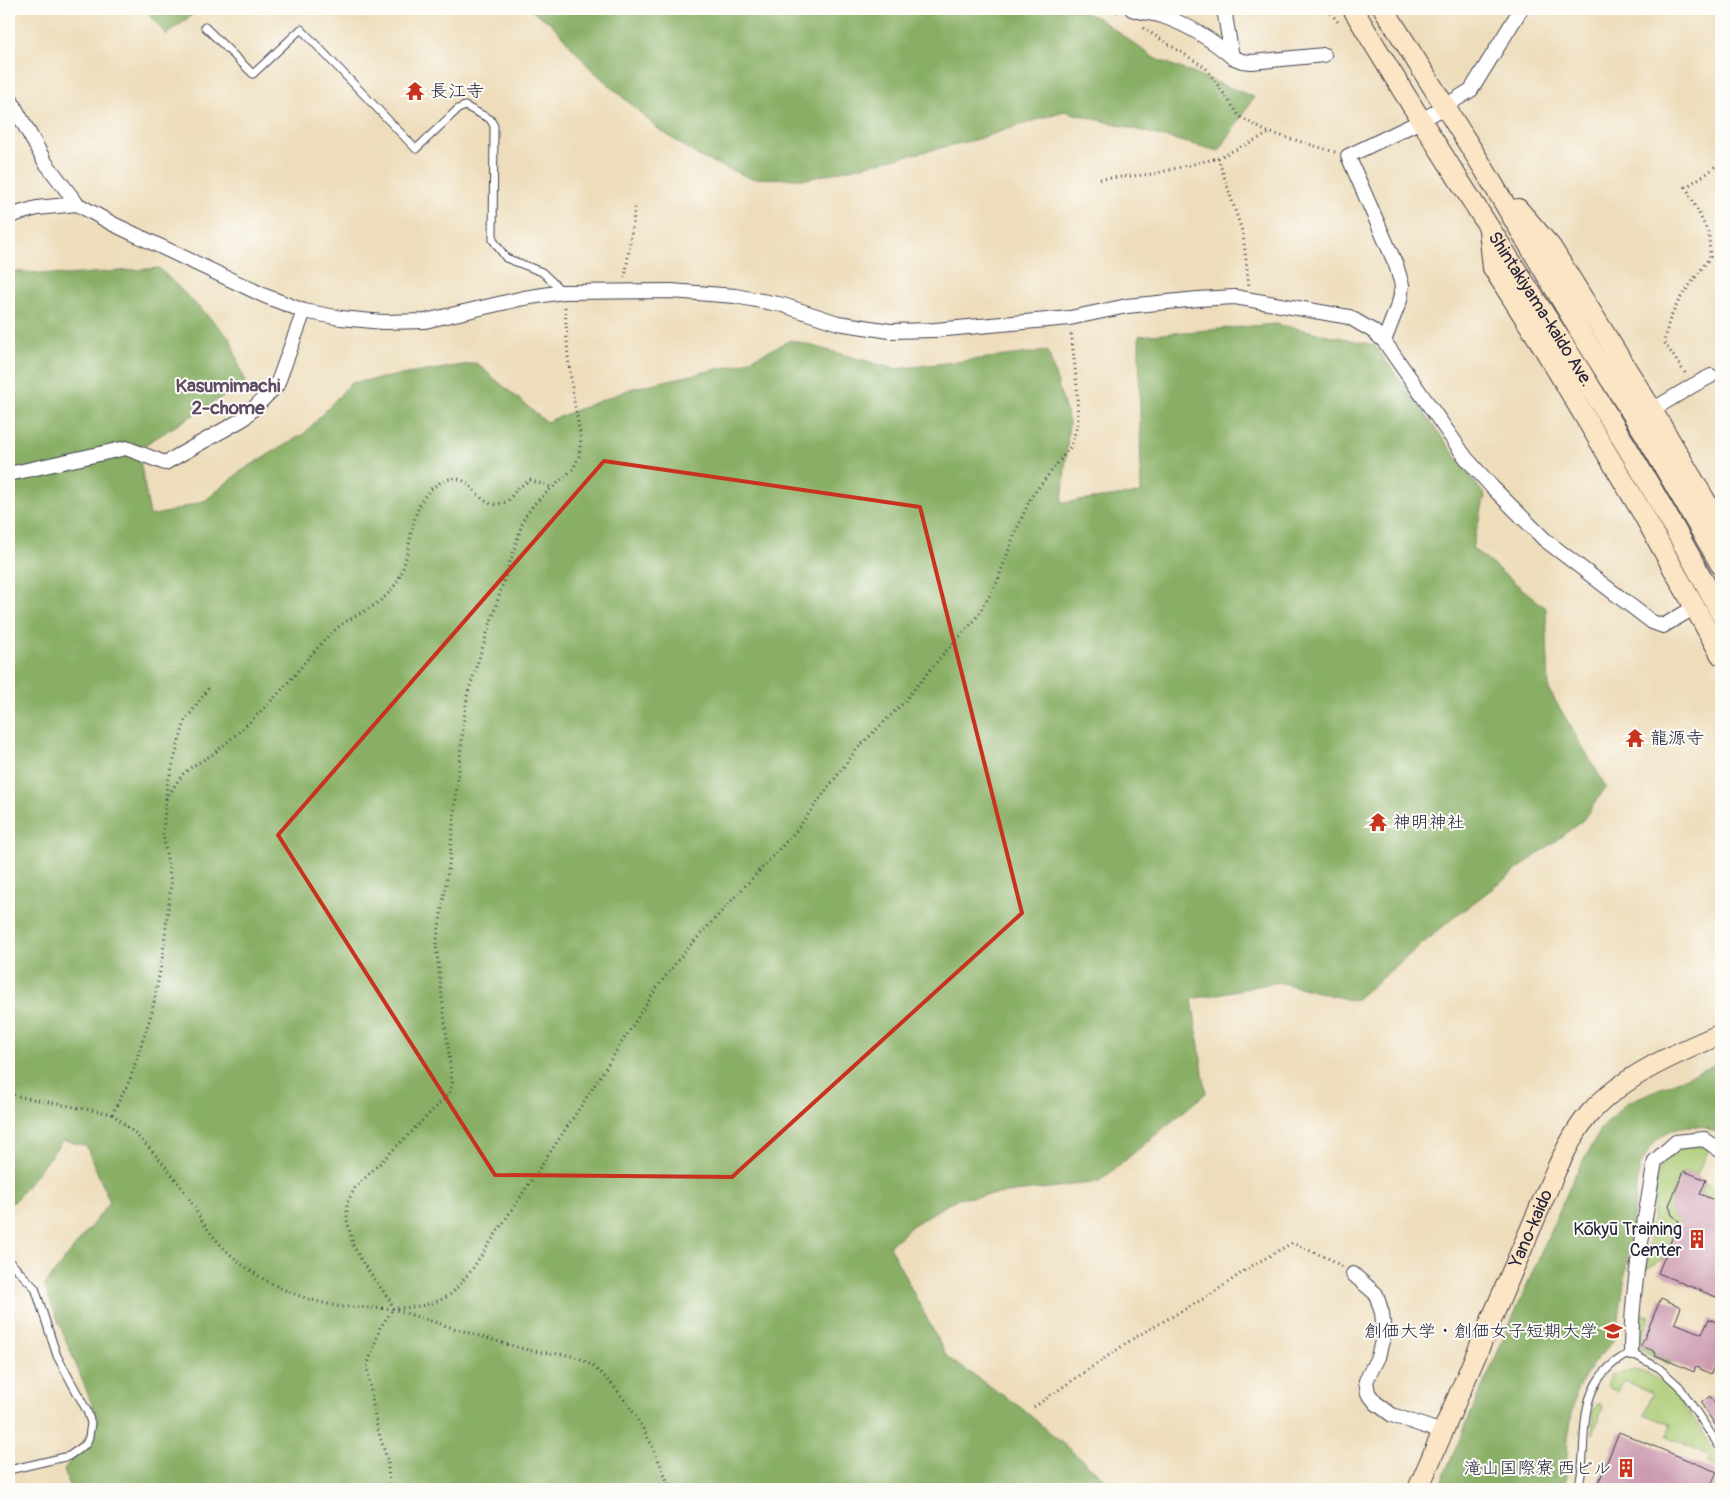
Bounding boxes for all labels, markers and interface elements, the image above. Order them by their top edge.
temple icon: 長江寺 [404,80,426,102]
place label: 長江寺 [430,80,484,103]
street label: Shintakiyama-kaido Ave. [1483,227,1599,391]
district label: Kasumimachi 2-chome [175,374,281,420]
temple icon: 龍源寺 [1624,727,1646,749]
place label: 龍源寺 [1650,727,1704,750]
temple icon: 神明神社 [1367,811,1389,833]
place label: 神明神社 [1393,811,1465,834]
street label: Yano-kaido [1503,1186,1558,1272]
place label: Kōkyū Training Center [1573,1218,1683,1262]
building icon: Kōkyū Training Center [1686,1228,1708,1250]
place label: 創価大学・創価女子短期大学 [1364,1320,1598,1343]
school or university icon: 創価大学・創価女子短期大学 [1602,1320,1624,1342]
place label: 滝山国際寮 西ビル [1463,1457,1611,1480]
building icon: 滝山国際寮 西ビル [1615,1457,1637,1479]

